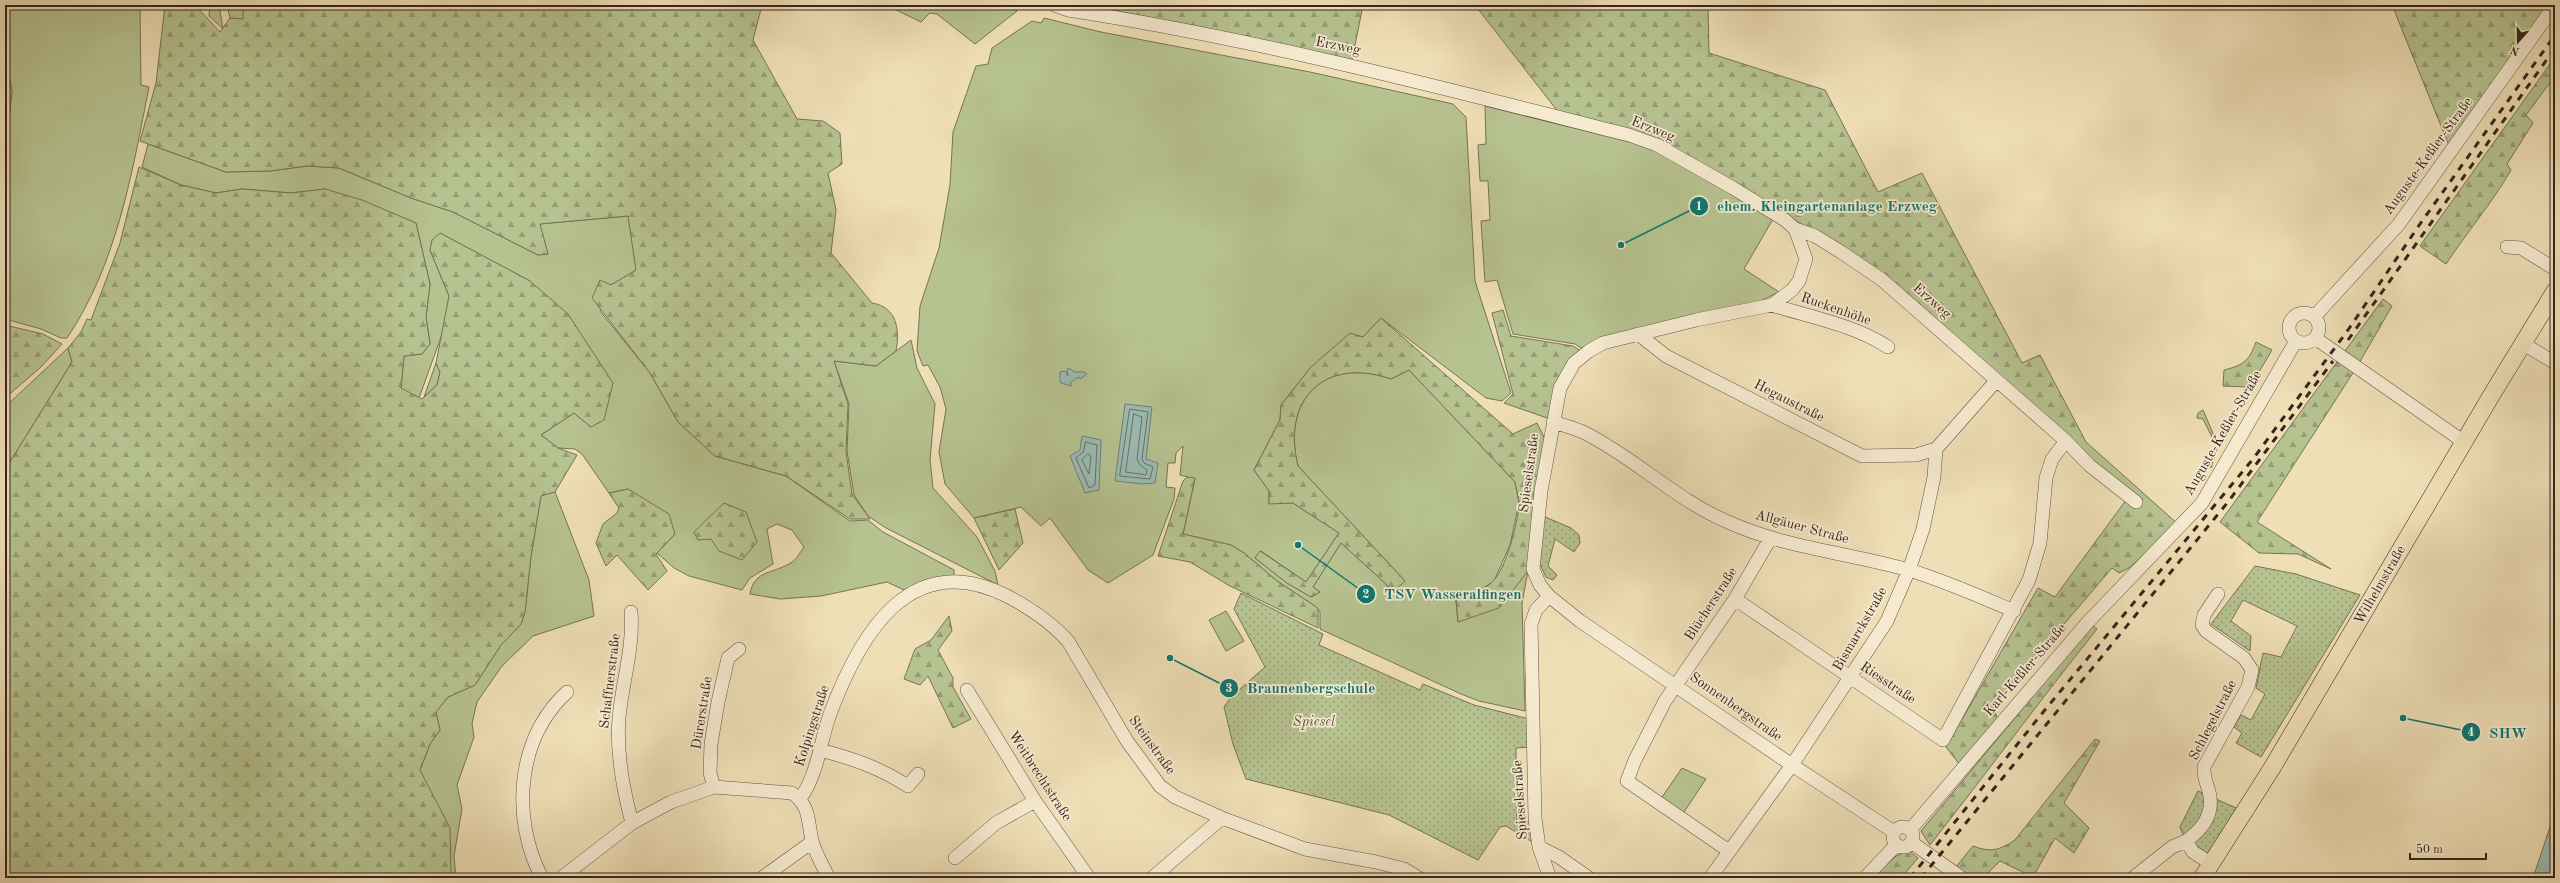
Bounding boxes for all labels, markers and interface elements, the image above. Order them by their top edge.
north arrow [2498,22,2538,62]
street label: Erzweg [1314,34,1362,58]
text: N [2509,43,2521,57]
street label: Auguste-Keßler-Straße [2381,95,2475,217]
street label: Erzweg [1629,114,1677,144]
callout: ehem. Kleingartenanlage Erzweg [1689,192,1945,219]
text: ehem. Kleingartenanlage Erzweg [1717,200,1938,215]
text: 1 [1696,201,1702,213]
street label: Erzweg [1910,280,1954,322]
street label: Ruckenhöhe [1799,290,1873,328]
street label: Auguste-Keßler-Straße [2182,368,2264,498]
street label: Hegaustraße [1752,377,1826,425]
street label: Spieselstraße [1517,432,1541,514]
street label: Allgäuer Straße [1754,508,1850,546]
street label: Wilhelmstraße [2352,543,2408,627]
street label: Blücherstraße [1682,565,1740,643]
callout: TSV Wasseralfingen [1356,581,1530,608]
street label: Bismarckstraße [1830,585,1890,673]
text: TSV Wasseralfingen [1384,588,1522,603]
text: 2 [1363,589,1370,601]
street label: Karl-Keßler-Straße [1981,621,2069,719]
street label: Schaffnerstraße [597,633,623,729]
street label: Riesstraße [1858,659,1918,707]
street label: Sonnenbergstraße [1687,670,1785,744]
callout: Braunenbergschule [1219,674,1384,701]
street label: Dürerstraße [689,675,715,751]
street label: Schlegelstraße [2187,678,2239,762]
text: Braunenbergschule [1247,682,1375,697]
street label: Kolpingstraße [792,683,832,769]
text: 3 [1226,683,1233,695]
street label: Steinstraße [1126,713,1178,777]
park label: Spiesel [1293,715,1335,730]
callout: SHW [2461,719,2535,746]
text: 4 [2468,727,2475,739]
text: SHW [2489,727,2527,742]
street label: Weitbrechtstraße [1006,729,1074,823]
street label: Spieselstraße [1510,760,1530,840]
scale bar [2410,835,2486,861]
text: 50 m [2416,843,2443,856]

